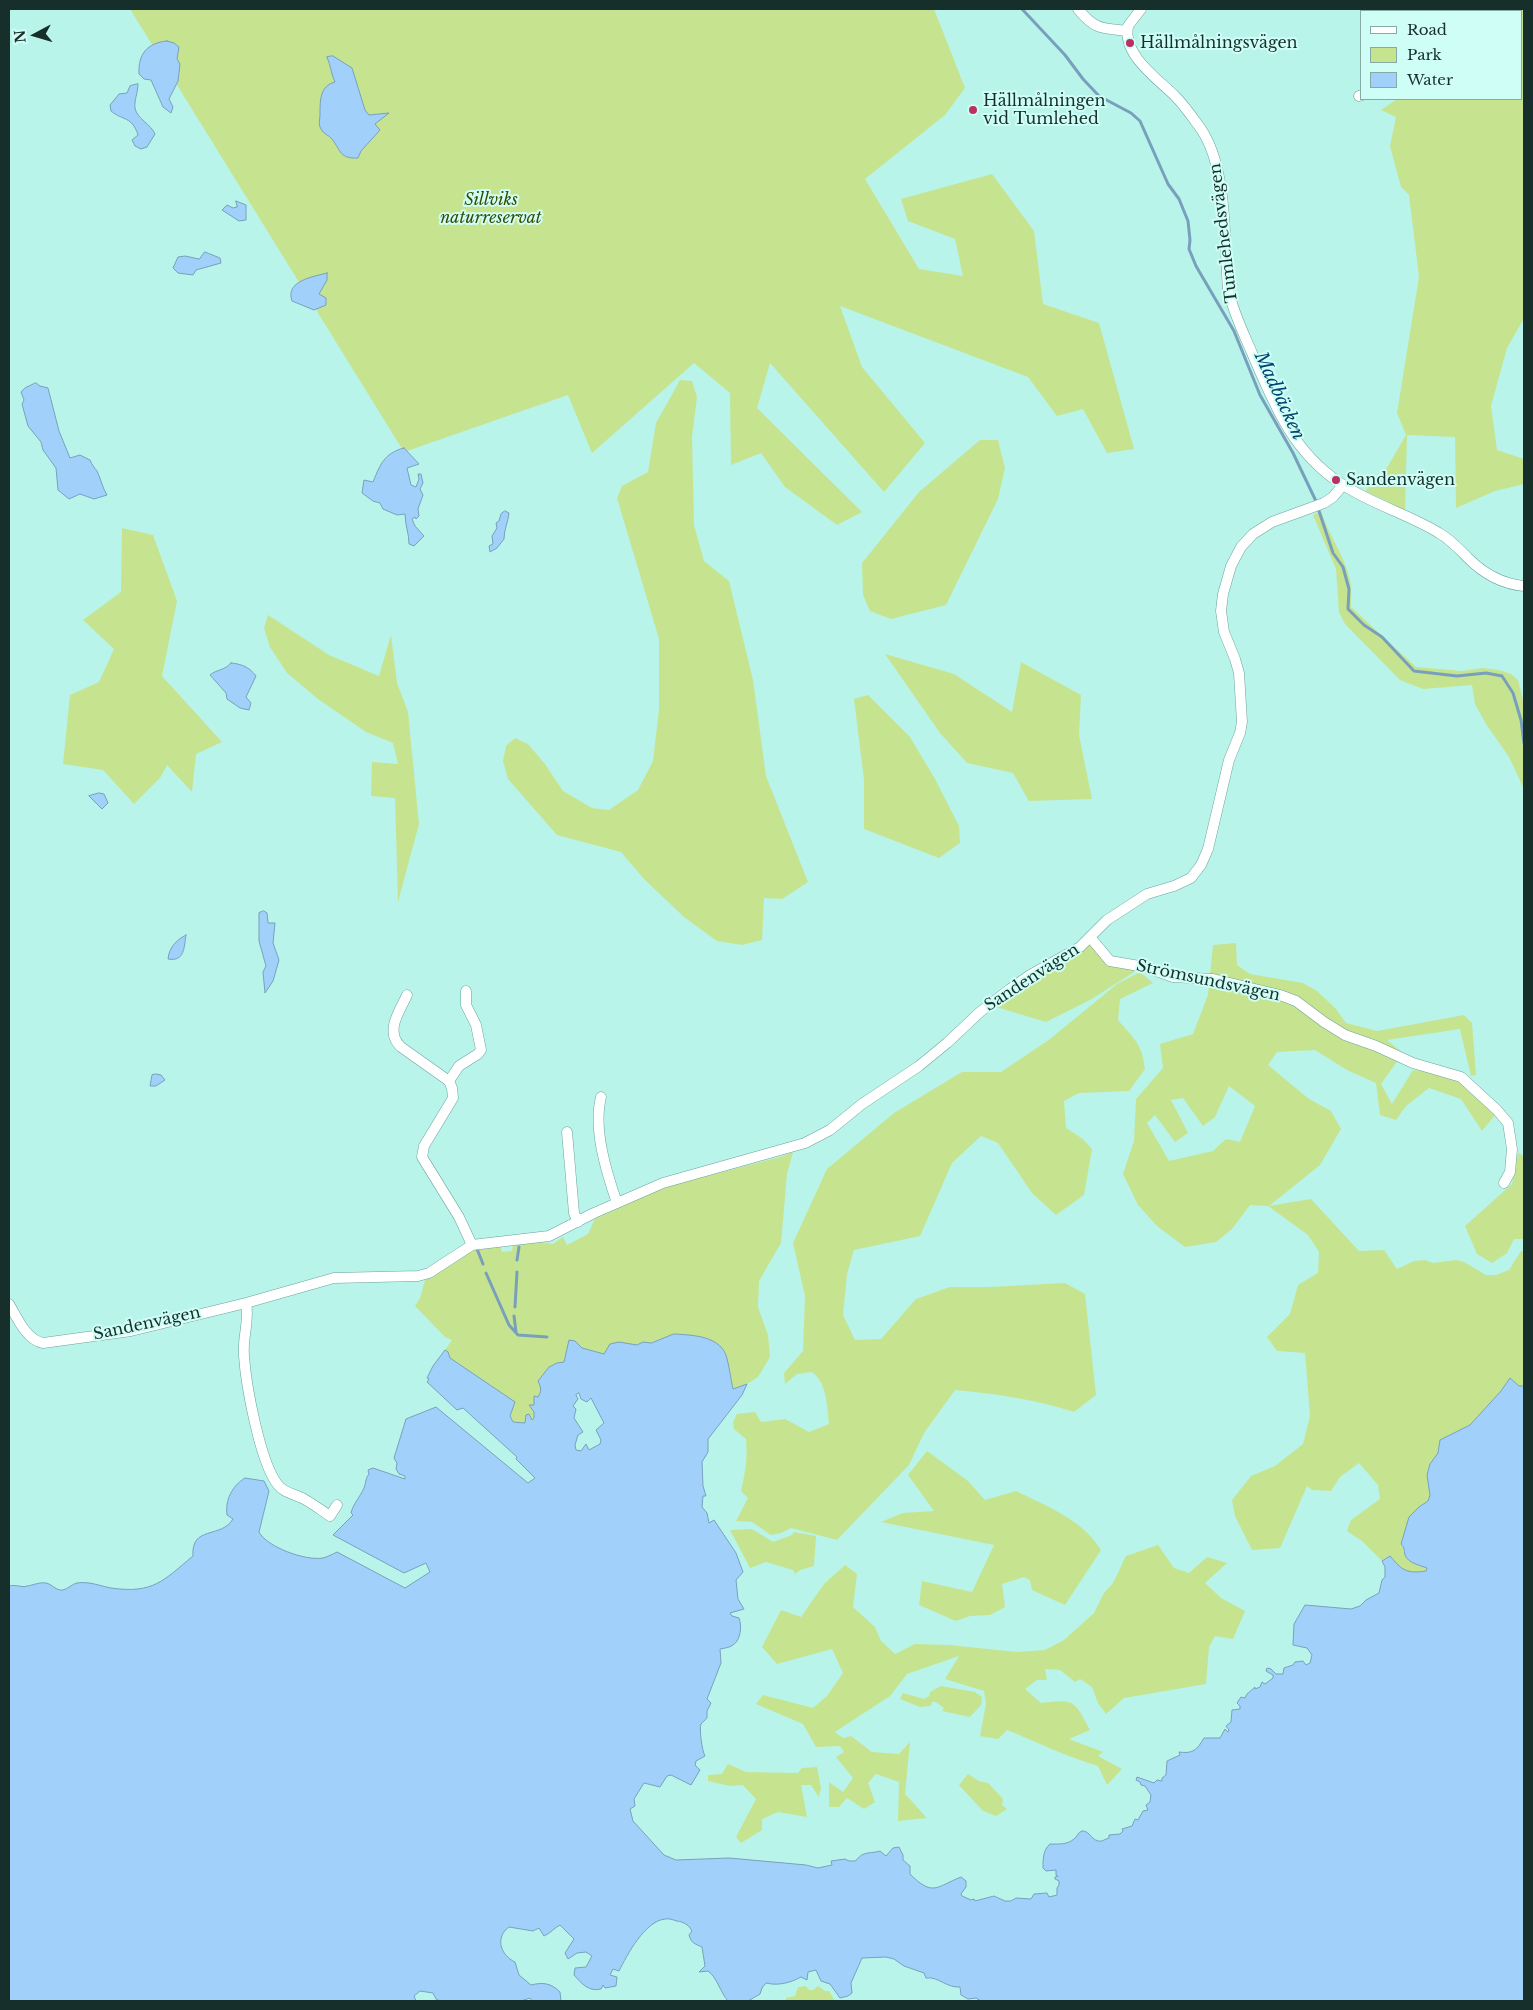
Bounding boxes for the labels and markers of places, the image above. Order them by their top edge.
place label: Hällmålningsvägen [1140,33,1298,53]
marker: Hällmålningsvägen [1124,37,1136,49]
place label: Hällmålningen vid Tumlehed [983,91,1105,129]
marker: Hällmålningen vid Tumlehed [967,104,979,116]
place label: Sandenvägen [1346,470,1455,490]
marker: Sandenvägen [1330,474,1342,486]

